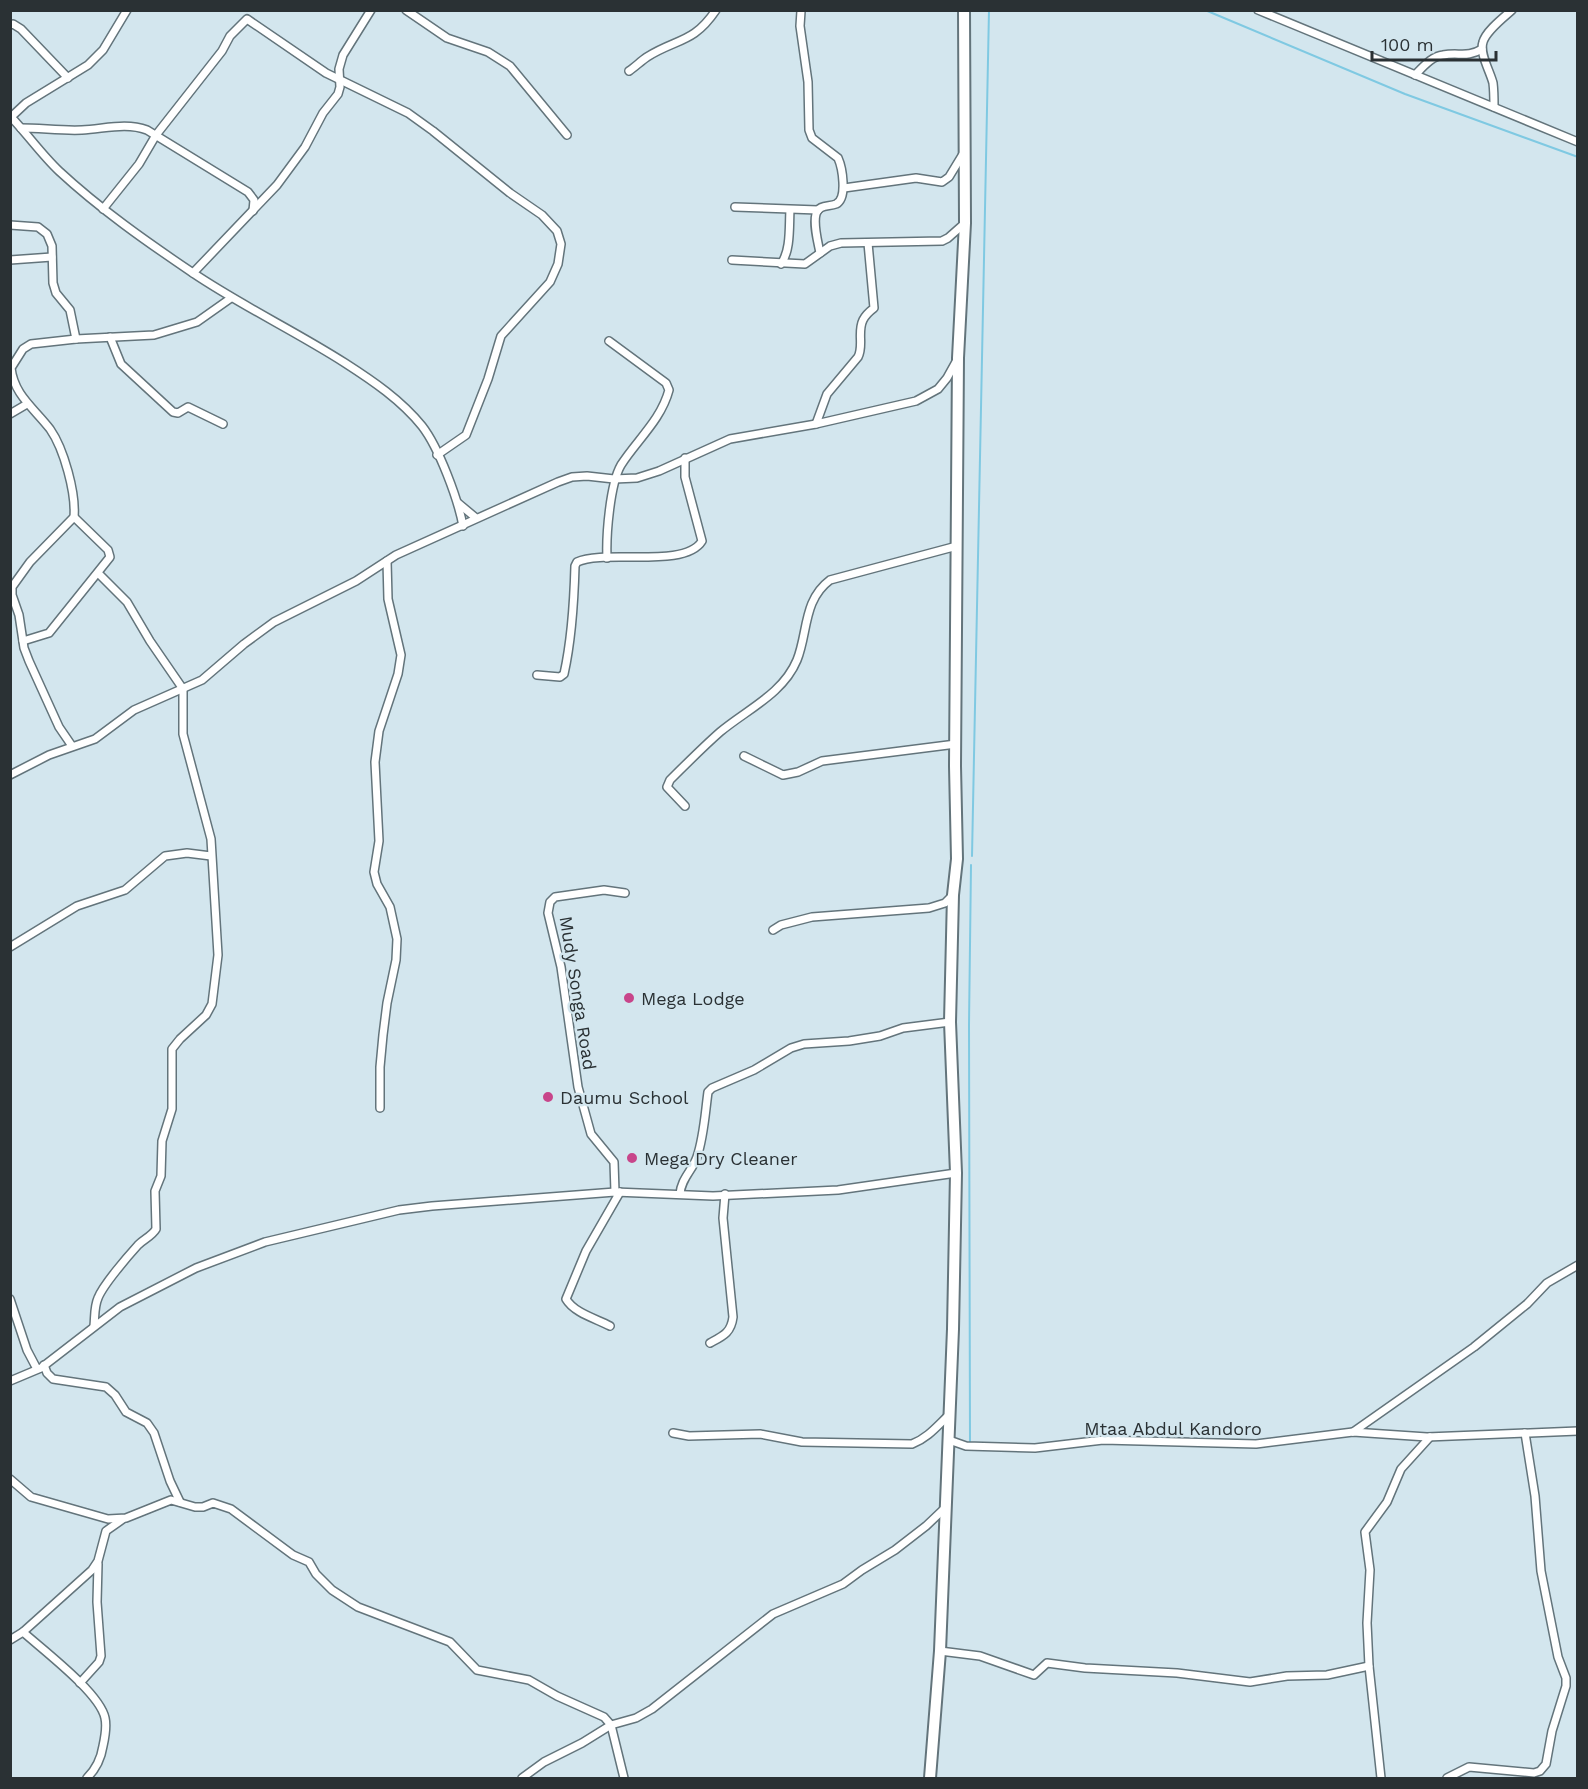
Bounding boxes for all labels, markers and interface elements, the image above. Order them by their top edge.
scale bar [1372,24,1496,62]
text: 100 m [1381,34,1434,55]
street label: Mudy Songa Road [555,915,601,1071]
place label: Mega Lodge [641,988,745,1009]
marker: Mega Lodge [622,991,636,1005]
place label: Daumu School [560,1087,689,1108]
marker: Daumu School [541,1090,555,1104]
place label: Mega Dry Cleaner [644,1148,798,1169]
marker: Mega Dry Cleaner [625,1151,639,1165]
street label: Mtaa Abdul Kandoro [1084,1418,1262,1439]

